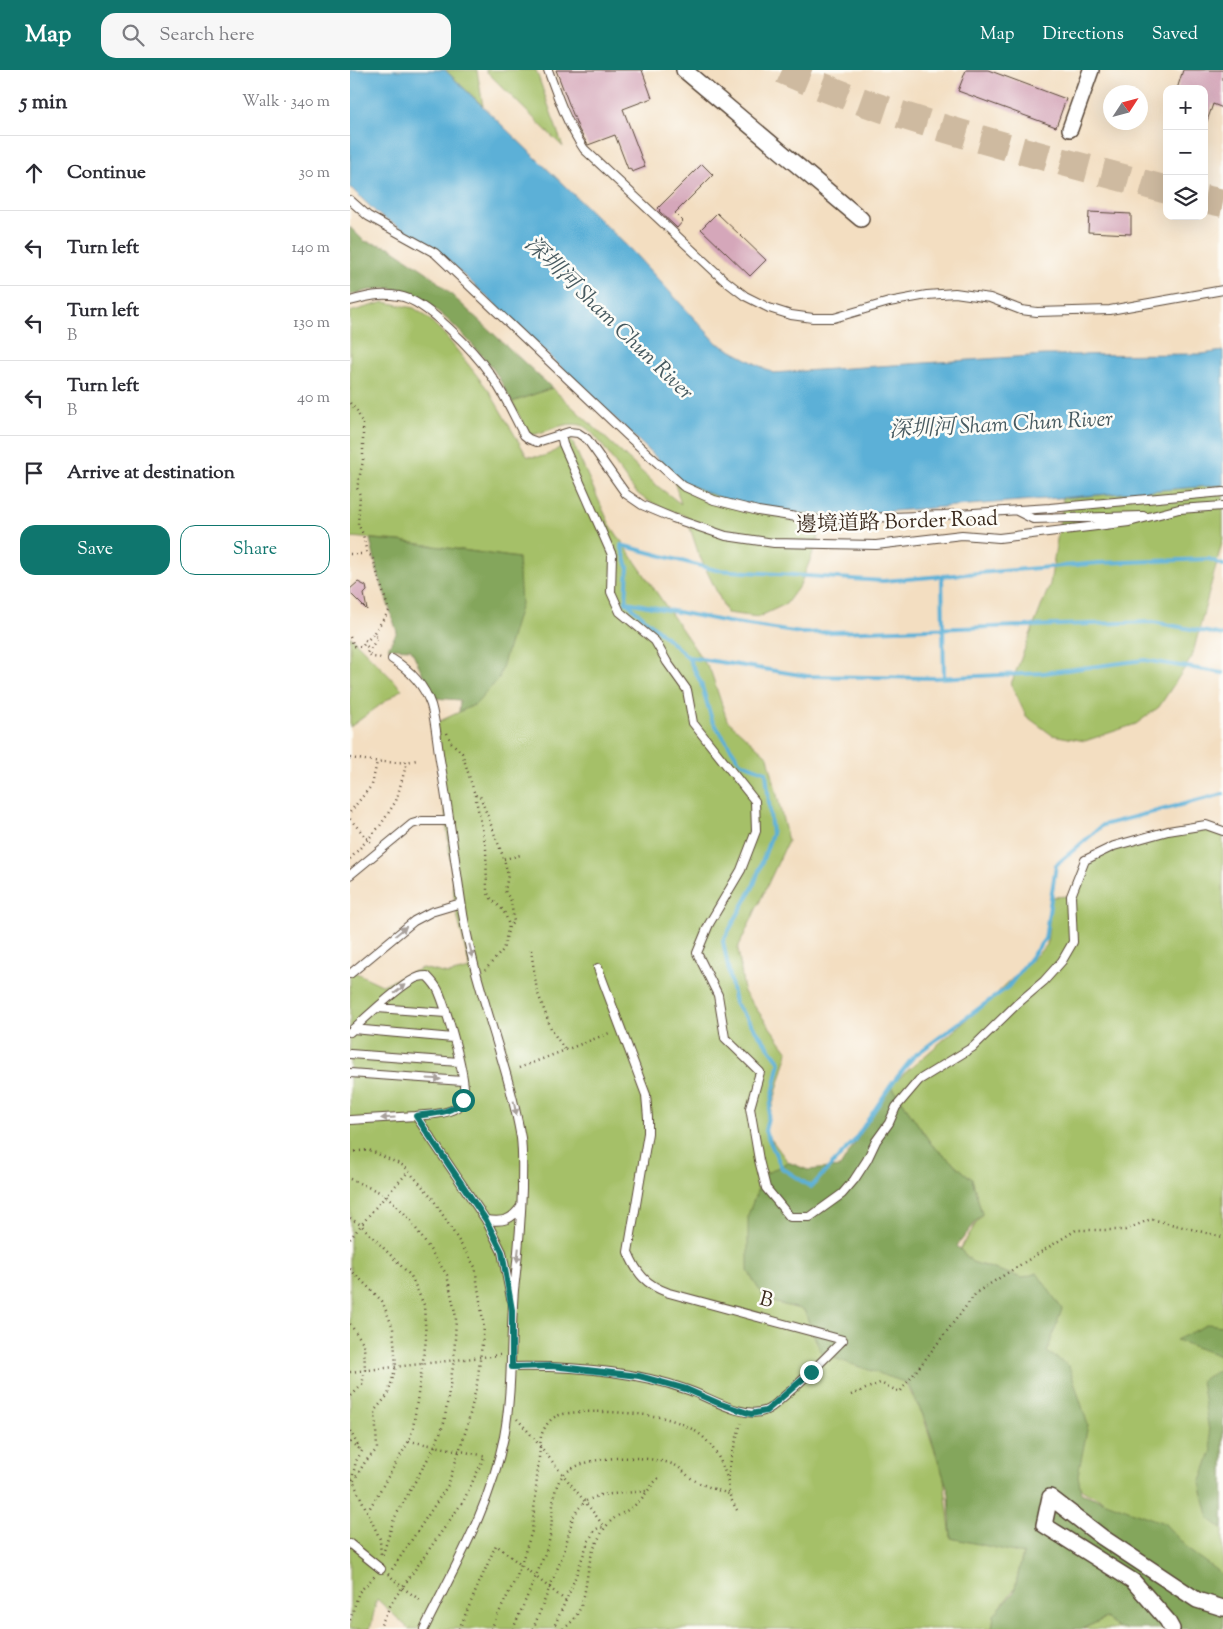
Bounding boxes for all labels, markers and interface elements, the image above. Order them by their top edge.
search box [101,13,451,58]
text: Map [25,18,71,52]
icon: search [119,21,147,49]
text: Search here [159,22,255,49]
text: Map [980,22,1015,48]
text: Directions [1043,22,1124,48]
text: Saved [1152,22,1198,48]
north arrow [1103,85,1148,130]
map controls [1163,85,1208,220]
button: + [1163,85,1208,130]
text: 5 min [20,88,67,118]
text: Walk · 340 m [242,91,330,114]
button: − [1163,130,1208,175]
icon: ahead [20,159,48,187]
text: Continue [67,160,146,187]
text: 30 m [299,162,330,185]
button: layers [1163,175,1208,220]
water label: 深圳河 Sham Chun River [516,230,700,409]
icon: left [20,234,48,262]
text: Turn left [67,235,139,262]
text: 140 m [292,237,330,260]
text: Turn left [67,298,139,325]
icon: left [20,309,48,337]
text: 130 m [293,312,330,335]
text: B [67,325,77,348]
text: Turn left [67,373,139,400]
icon: left [20,384,48,412]
text: 40 m [297,387,330,410]
text: B [67,400,77,423]
water label: 深圳河 Sham Chun River [888,404,1114,448]
icon: arrive [20,459,48,487]
text: Arrive at destination [67,460,235,487]
street label: 邊境道路 Border Road [796,504,999,542]
button: Save [20,525,170,575]
button: Share [180,525,330,575]
one-way arrow [394,926,407,937]
one-way arrow [467,944,475,959]
one-way arrow [393,983,406,994]
one-way arrow [426,1075,442,1083]
route start [452,1089,475,1112]
one-way arrow [511,1100,519,1116]
one-way arrow [380,1114,396,1122]
one-way arrow [514,1247,522,1263]
street label: B [756,1285,776,1317]
route end [800,1361,823,1384]

